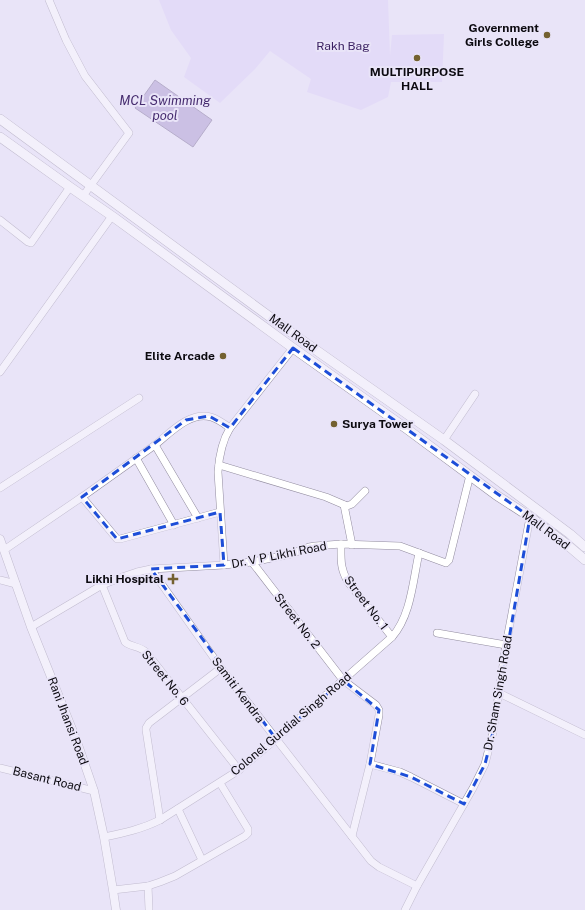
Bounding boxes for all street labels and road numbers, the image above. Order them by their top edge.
street label: Mall Road [266,311,320,355]
street label: Mall Road [520,508,572,552]
street label: Dr. V P Likhi Road [230,539,328,571]
street label: Street No. 1 [341,573,391,633]
street label: Street No. 2 [271,591,323,651]
street label: Dr. Sham Singh Road [481,635,515,751]
street label: Street No. 6 [139,648,191,708]
street label: Samiti Kendra [209,654,267,726]
street label: Colonel Gurdial Singh Road [228,669,354,779]
street label: Rani Jhansi Road [45,675,91,767]
street label: Basant Road [11,764,83,794]

